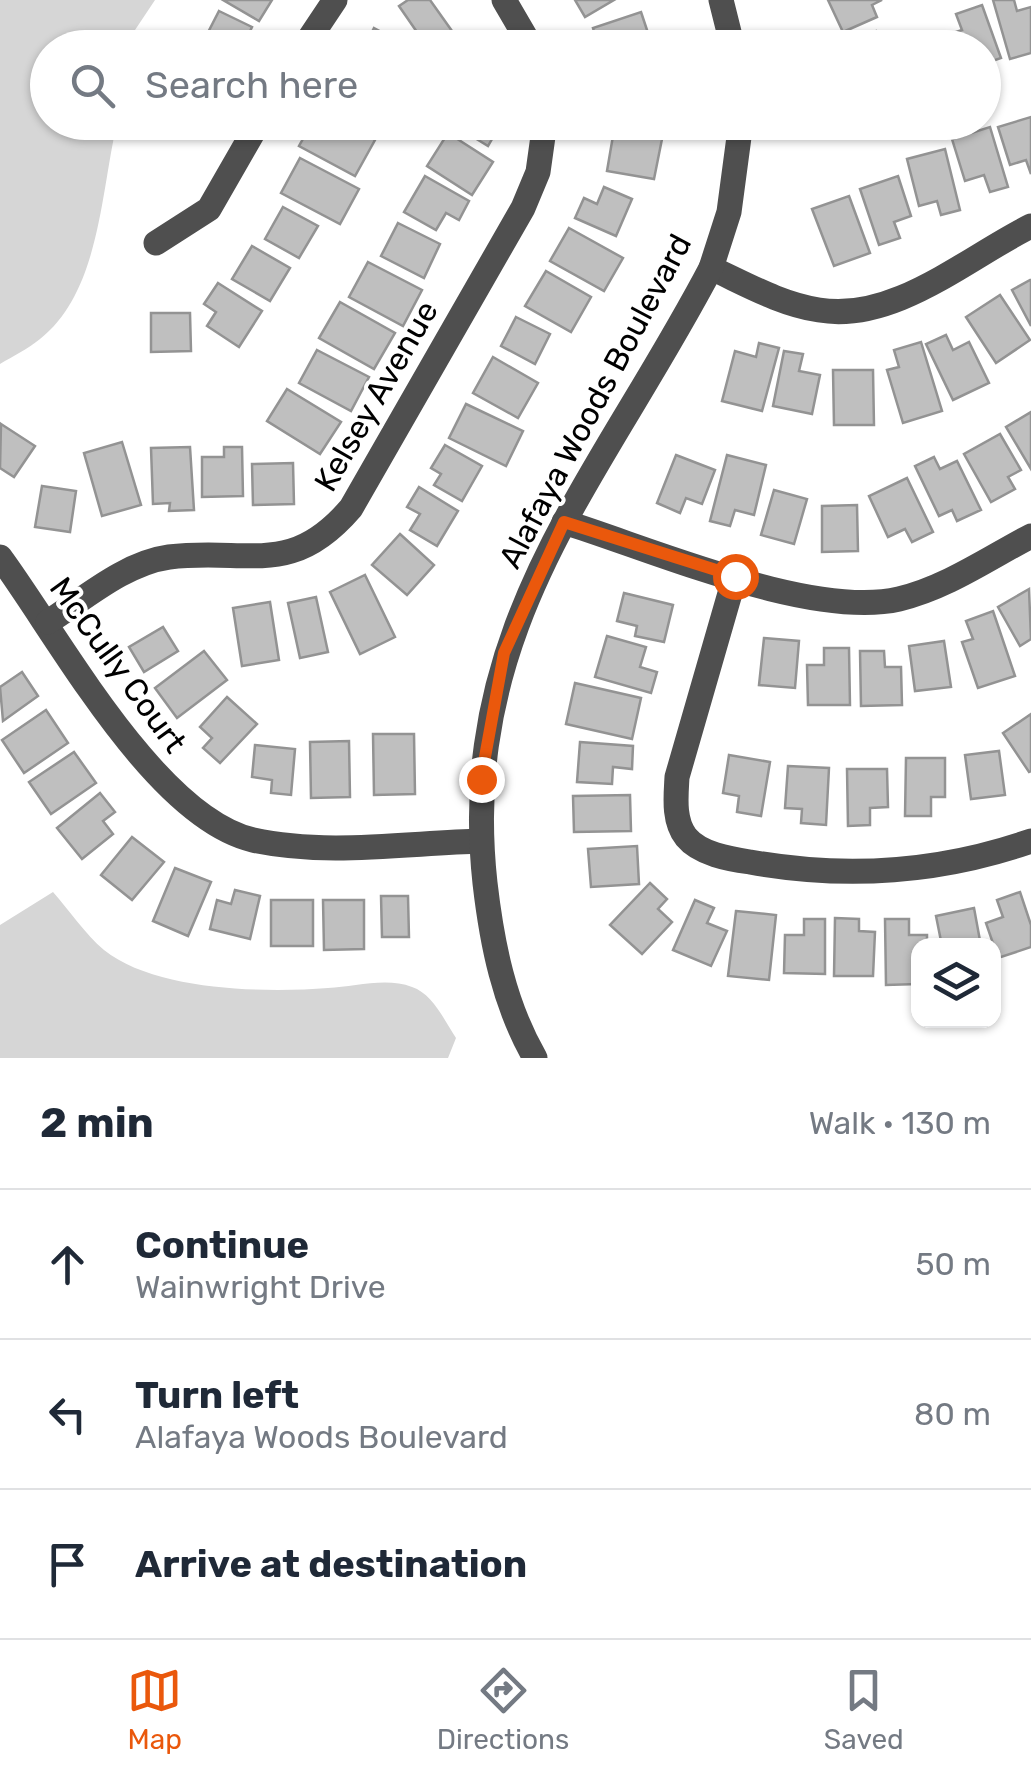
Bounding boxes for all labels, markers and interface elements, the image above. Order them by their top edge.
search box [30,30,1001,140]
icon: search [65,58,120,113]
text: Search here [145,62,358,108]
street label: Alafaya Woods Boulevard [491,227,699,575]
street label: Kelsey Avenue [306,294,446,498]
route start [713,554,759,600]
street label: McCully Court [42,570,194,760]
route end [459,757,505,803]
map controls [911,938,1001,1028]
button: layers [911,938,1001,1028]
text: 2 min [40,1098,154,1148]
text: Walk · 130 m [809,1104,991,1142]
text: Continue [135,1222,309,1268]
icon: ahead [40,1237,95,1292]
text: 50 m [915,1245,991,1283]
text: Wainwright Drive [135,1268,386,1306]
text: Turn left [135,1372,299,1418]
icon: left [40,1387,95,1442]
text: 80 m [914,1395,991,1433]
text: Alafaya Woods Boulevard [135,1418,508,1456]
icon: arrive [40,1537,95,1592]
text: Arrive at destination [135,1541,527,1587]
tab: Map [127,1663,182,1756]
tab: Directions [437,1663,569,1756]
tab: Saved [824,1663,904,1756]

